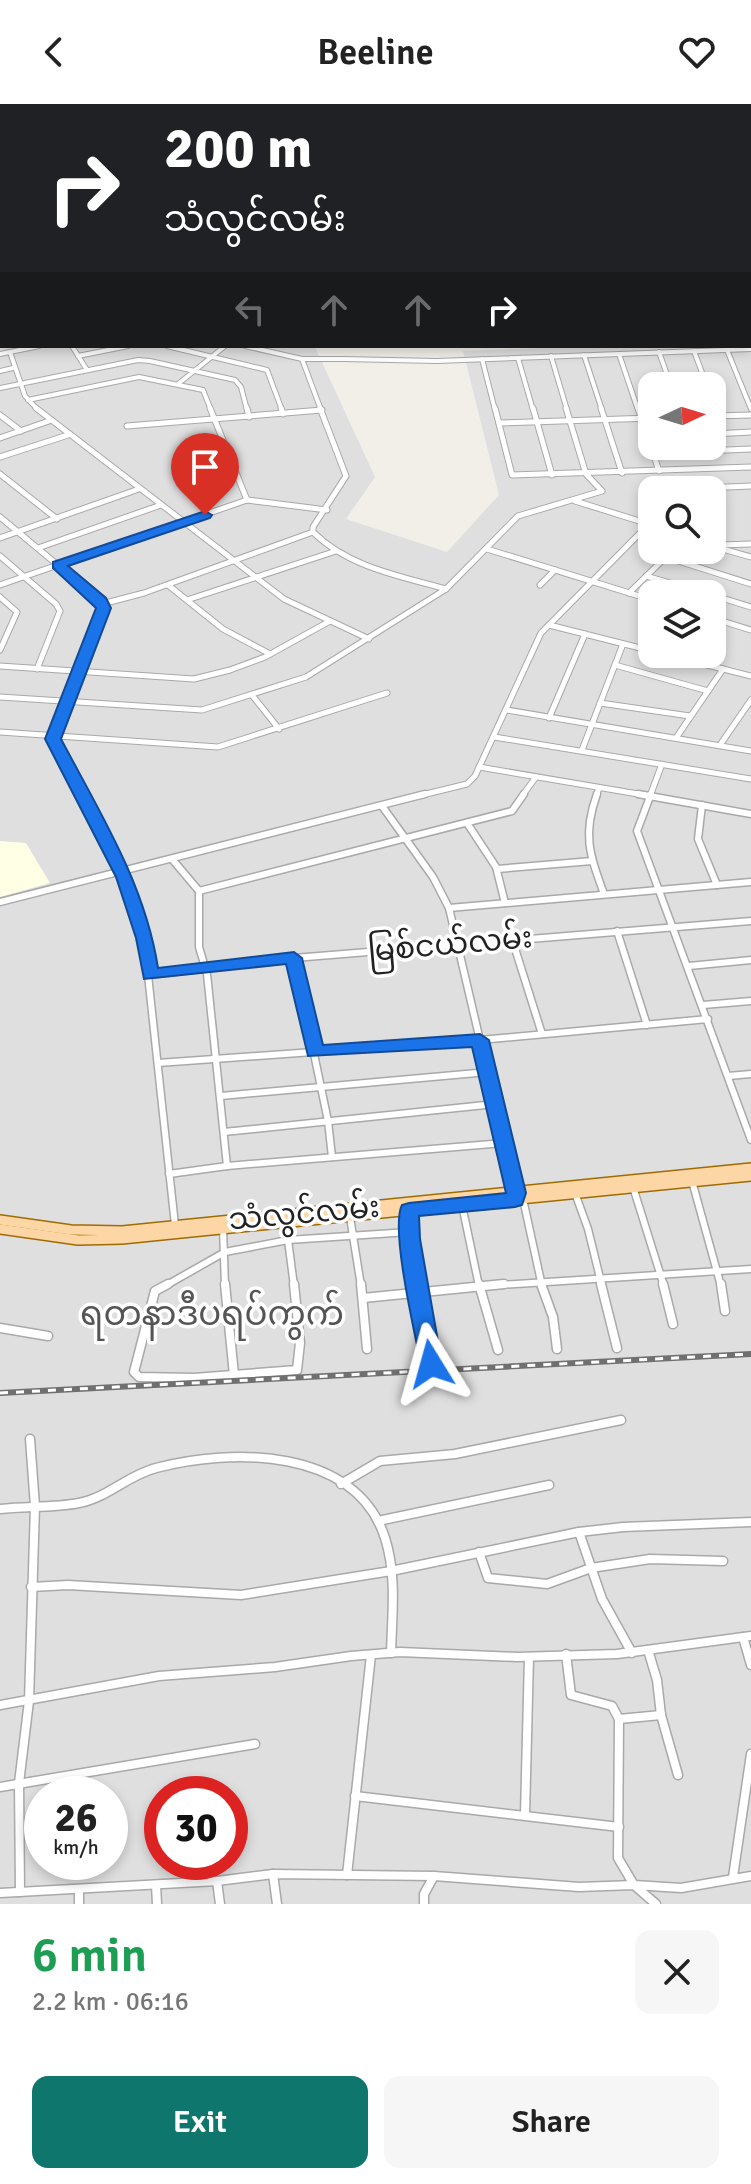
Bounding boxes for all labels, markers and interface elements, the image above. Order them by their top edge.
icon: back [32,30,76,74]
text: Beeline [317,30,434,75]
icon: heart [675,30,719,74]
text: 200 m [164,114,312,183]
icon: right [32,136,136,240]
text: သံလွင်လမ်း [164,197,346,242]
icon: left [228,288,272,332]
icon: ahead [312,288,356,332]
icon: ahead [396,288,440,332]
icon: right [480,288,524,332]
north arrow [638,372,726,460]
map controls [638,372,726,668]
pin [171,433,239,515]
icon: arrive [183,445,227,489]
button: search [638,476,726,564]
button: layers [638,580,726,668]
street label: မြစ်ငယ်လမ်း [366,915,534,976]
street label: သံလွင်လမ်း [227,1184,381,1243]
district label: ရတနာဒီပရပ်ကွက် [80,1289,344,1341]
position arrow [389,1322,473,1406]
speed limit sign: 30 [144,1776,248,1880]
text: 26 [54,1793,98,1843]
text: km/h [53,1835,99,1860]
text: 6 min [32,1926,147,1985]
button: close [635,1930,719,2014]
text: 2.2 km · 06:16 [32,1986,189,2018]
button: Exit [32,2076,368,2168]
button: Share [384,2076,719,2168]

